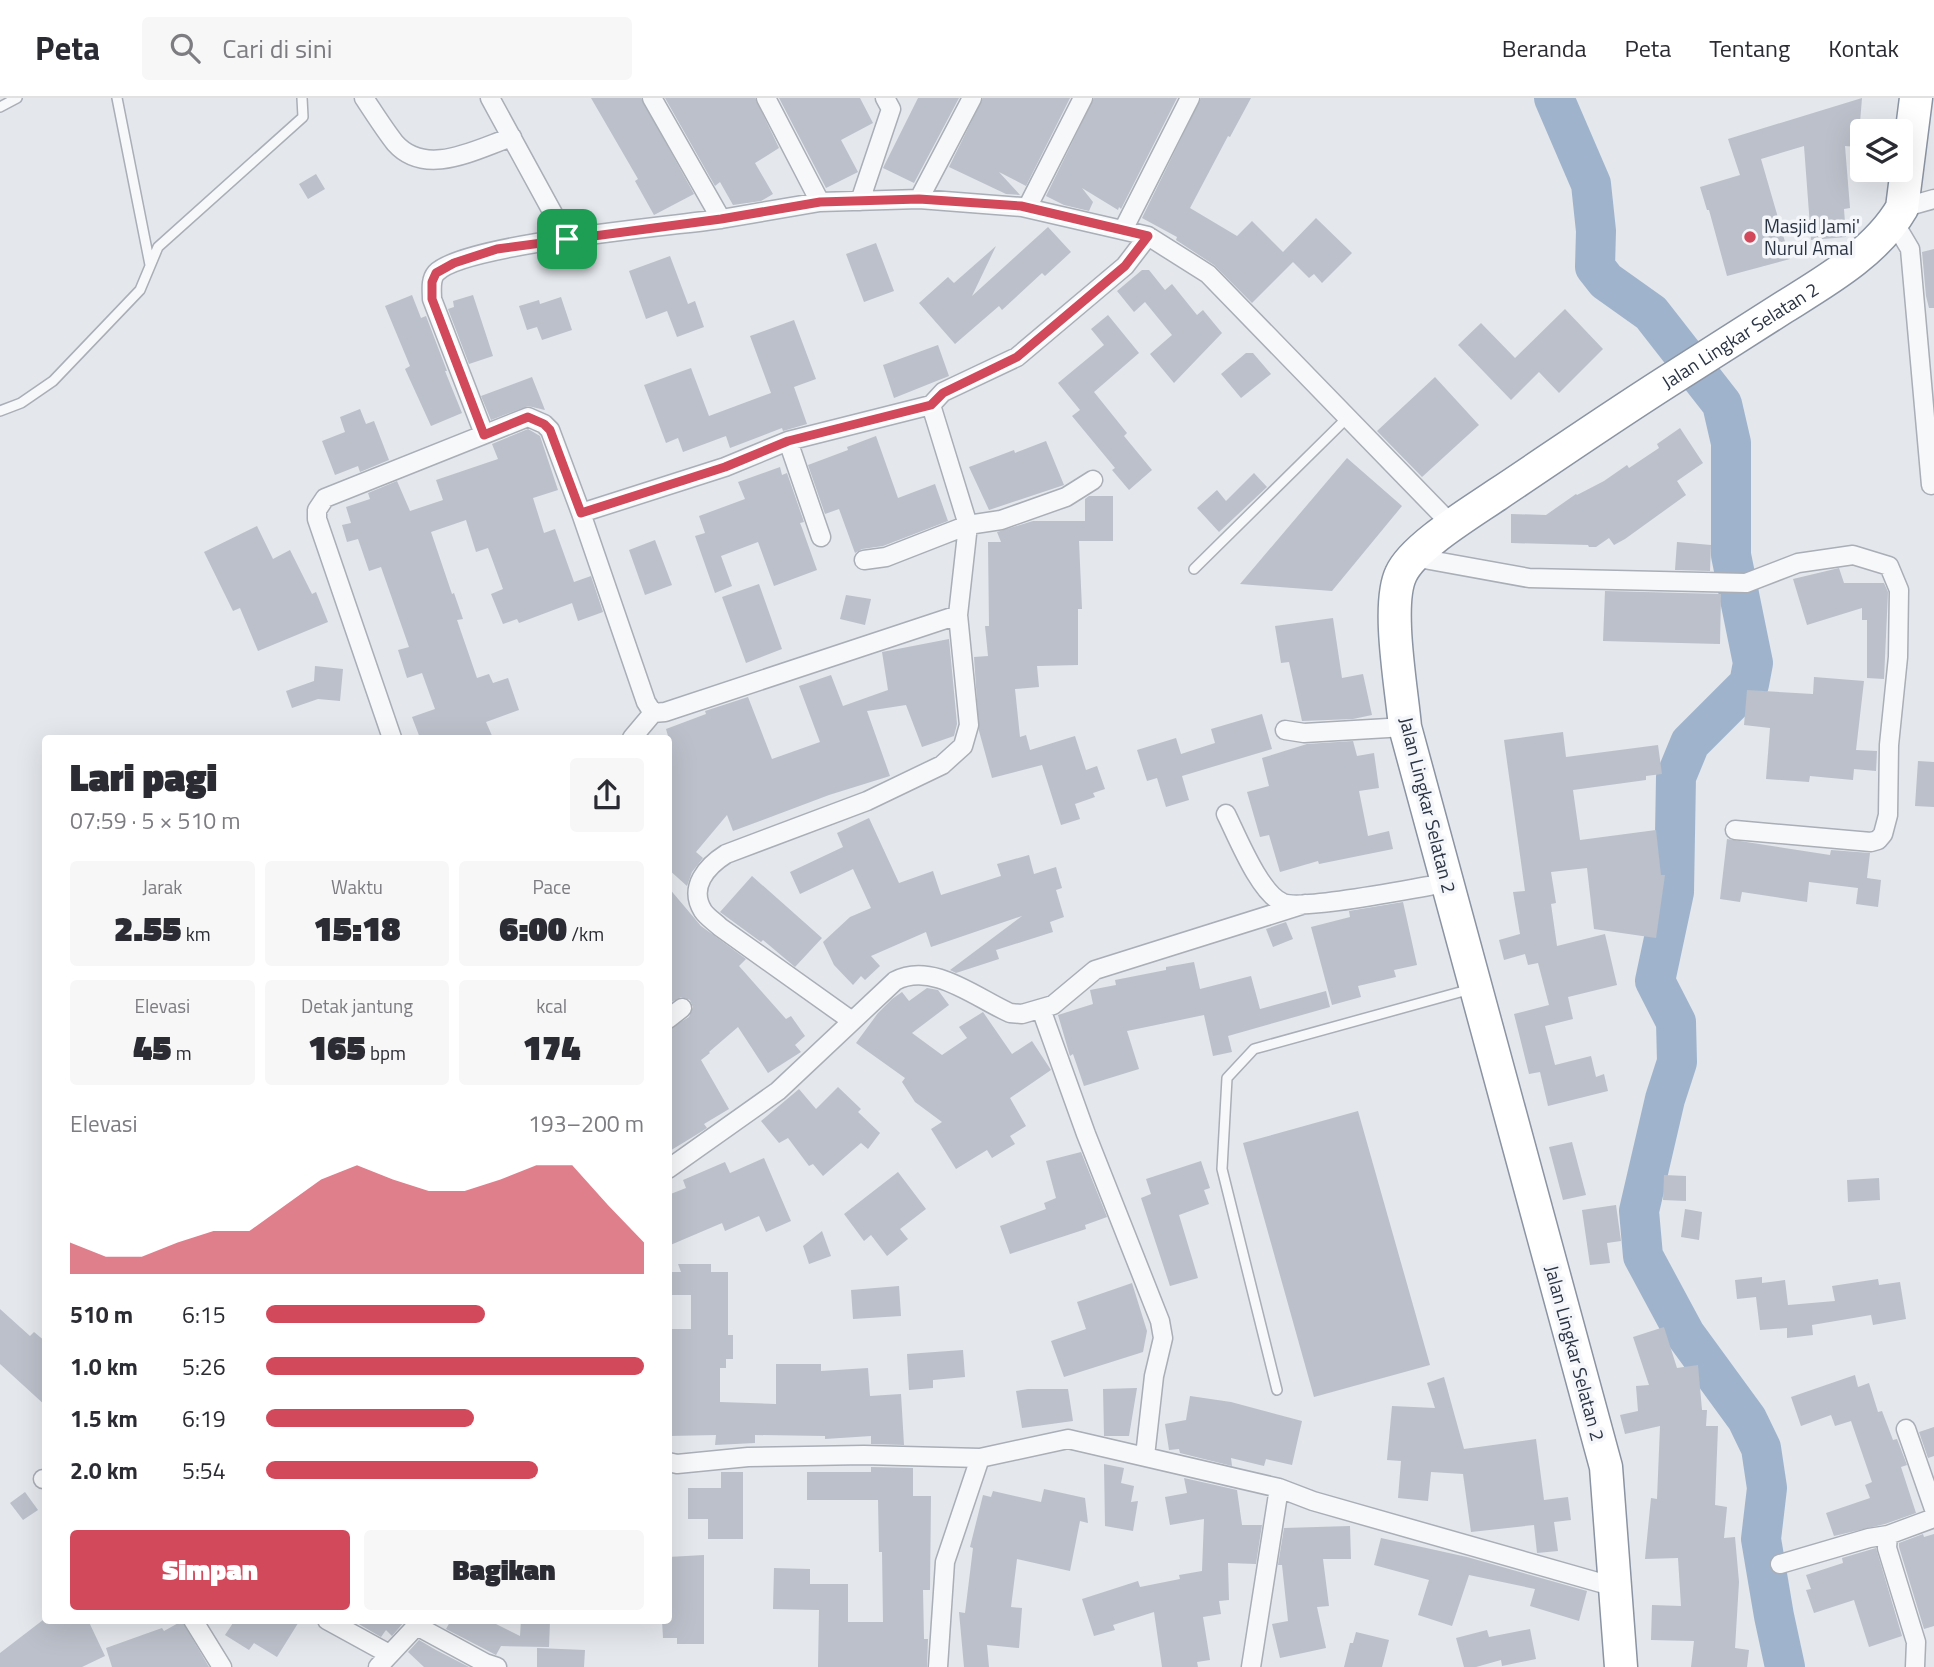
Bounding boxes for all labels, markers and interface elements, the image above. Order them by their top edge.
search box [142,17,632,80]
text: Peta [35,23,100,73]
icon: search [166,29,204,67]
text: Cari di sini [222,29,332,68]
text: Beranda [1502,30,1587,66]
text: Peta [1625,30,1671,66]
text: Tentang [1709,30,1790,66]
text: Kontak [1828,30,1899,66]
map controls [1850,119,1913,182]
button: layers [1850,119,1913,182]
pin [537,209,597,269]
place label: Masjid Jami' Nurul Amal [1764,211,1860,262]
icon: arrive [548,220,586,258]
marker: Masjid Jami' Nurul Amal [1742,229,1758,245]
street label: Jalan Lingkar Selatan 2 [1656,274,1824,396]
street label: Jalan Lingkar Selatan 2 [1393,714,1464,896]
text: Lari pagi [70,748,217,806]
button: share [570,758,644,832]
text: 07:59 · 5 × 510 m [70,803,240,838]
text: Jarak [142,872,182,901]
text: Waktu [331,872,383,901]
text: Pace [532,872,571,901]
text: 2.55 [114,901,182,955]
text: 15:18 [313,901,401,955]
text: 6:00 [499,901,567,955]
text: km [182,919,211,948]
text: /km [567,919,604,948]
text: Elevasi [134,991,190,1020]
text: Detak jantung [301,991,413,1020]
text: kcal [536,991,567,1020]
text: 45 [133,1020,172,1074]
text: 165 [308,1020,366,1074]
text: 174 [523,1020,581,1074]
text: m [172,1038,192,1067]
text: bpm [366,1038,406,1067]
text: Elevasi [70,1106,138,1141]
text: 193–200 m [528,1106,644,1141]
street label: Jalan Lingkar Selatan 2 [1538,1262,1613,1444]
text: 510 m [70,1297,133,1332]
text: 6:15 [182,1297,226,1332]
text: 1.0 km [70,1349,138,1384]
text: 5:26 [182,1349,226,1384]
text: 1.5 km [70,1401,138,1436]
text: 6:19 [182,1401,226,1436]
text: 2.0 km [70,1453,138,1488]
text: 5:54 [182,1453,226,1488]
button: Simpan [70,1530,350,1610]
button: Bagikan [364,1530,644,1610]

